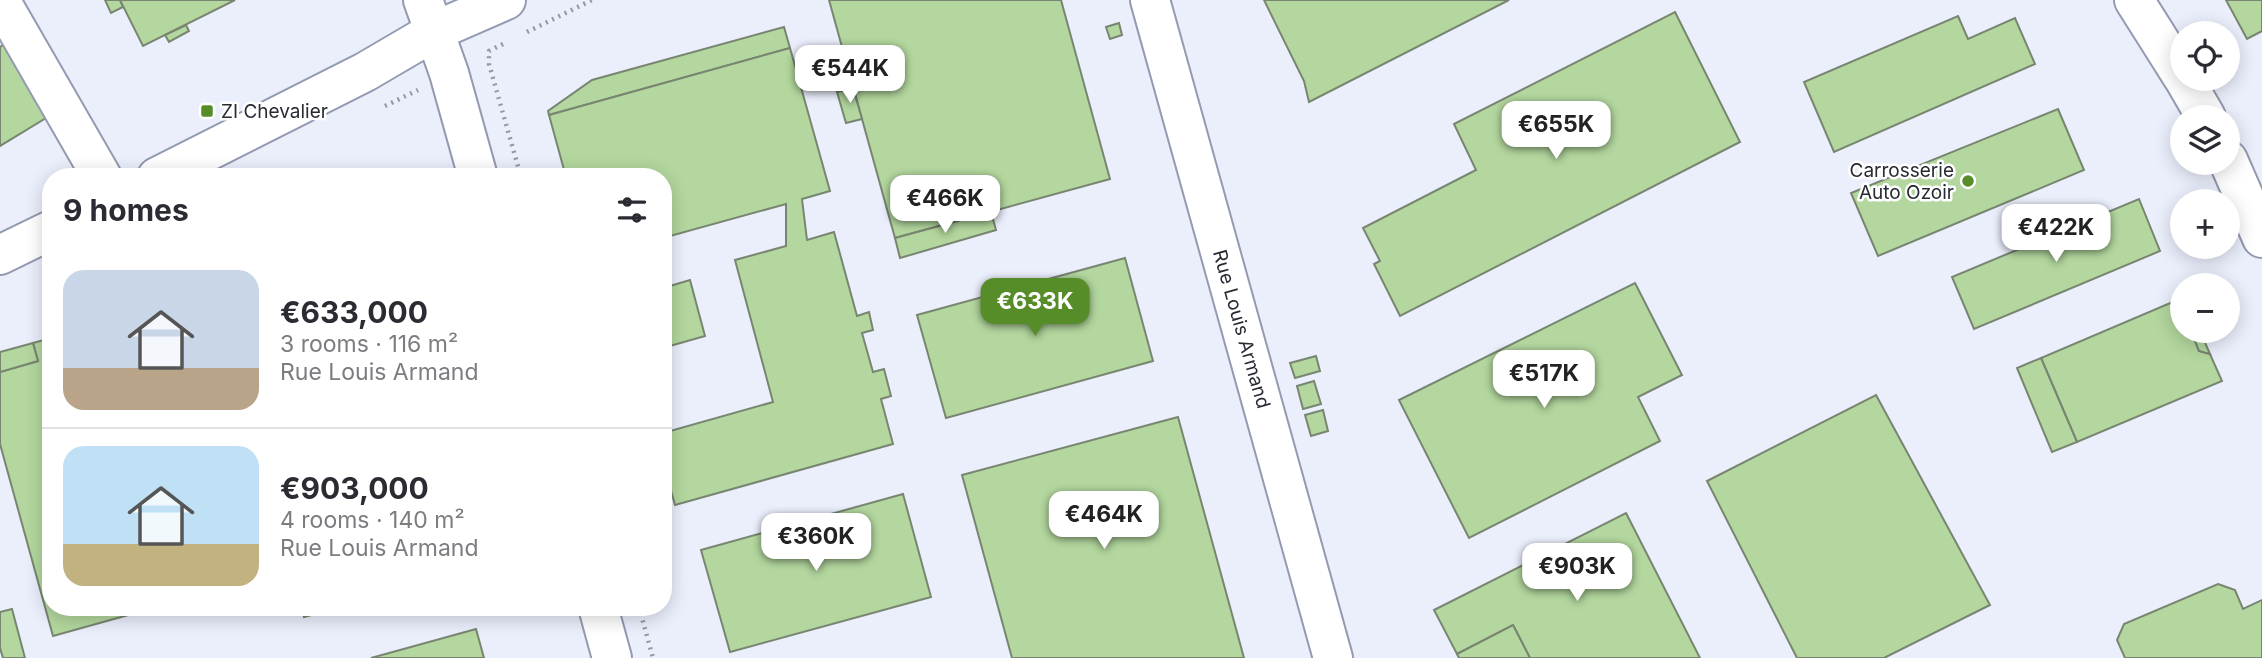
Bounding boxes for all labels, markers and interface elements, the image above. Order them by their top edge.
map controls [2170,21,2240,343]
button: locate [2170,21,2240,91]
pin: €544K [801,46,899,105]
text: €544K [811,54,889,82]
place label: ZI Chevalier [221,100,328,123]
pin: €655K [1507,102,1605,161]
marker: ZI Chevalier [199,103,215,119]
button: layers [2170,105,2240,175]
text: €655K [1518,110,1594,138]
place label: Carrosserie Auto Ozoir [1850,159,1954,204]
marker: Carrosserie Auto Ozoir [1960,173,1976,189]
pin: €466K [896,176,994,235]
text: €466K [906,184,984,212]
button: + [2170,189,2240,259]
icon: filters [613,191,651,229]
text: 9 homes [63,192,189,228]
pin: €422K [2007,204,2105,264]
text: €422K [2018,213,2094,241]
street label: Rue Louis Armand [1208,247,1275,411]
button: − [2170,273,2240,343]
pin: €633K [986,278,1084,338]
text: €633K [997,287,1073,315]
text: €633,000 [280,294,428,330]
icon: home [119,298,203,382]
text: 3 rooms · 116 m² [280,330,458,358]
pin: €517K [1495,350,1593,410]
text: Rue Louis Armand [280,358,478,386]
text: €517K [1509,359,1579,387]
text: €903,000 [280,470,429,506]
icon: home [119,474,203,558]
pin: €464K [1055,491,1153,551]
text: €464K [1065,500,1143,528]
text: 4 rooms · 140 m² [280,506,465,534]
pin: €360K [767,514,865,573]
text: €360K [777,522,855,550]
text: Rue Louis Armand [280,534,478,562]
pin: €903K [1528,544,1626,603]
text: €903K [1538,552,1616,580]

